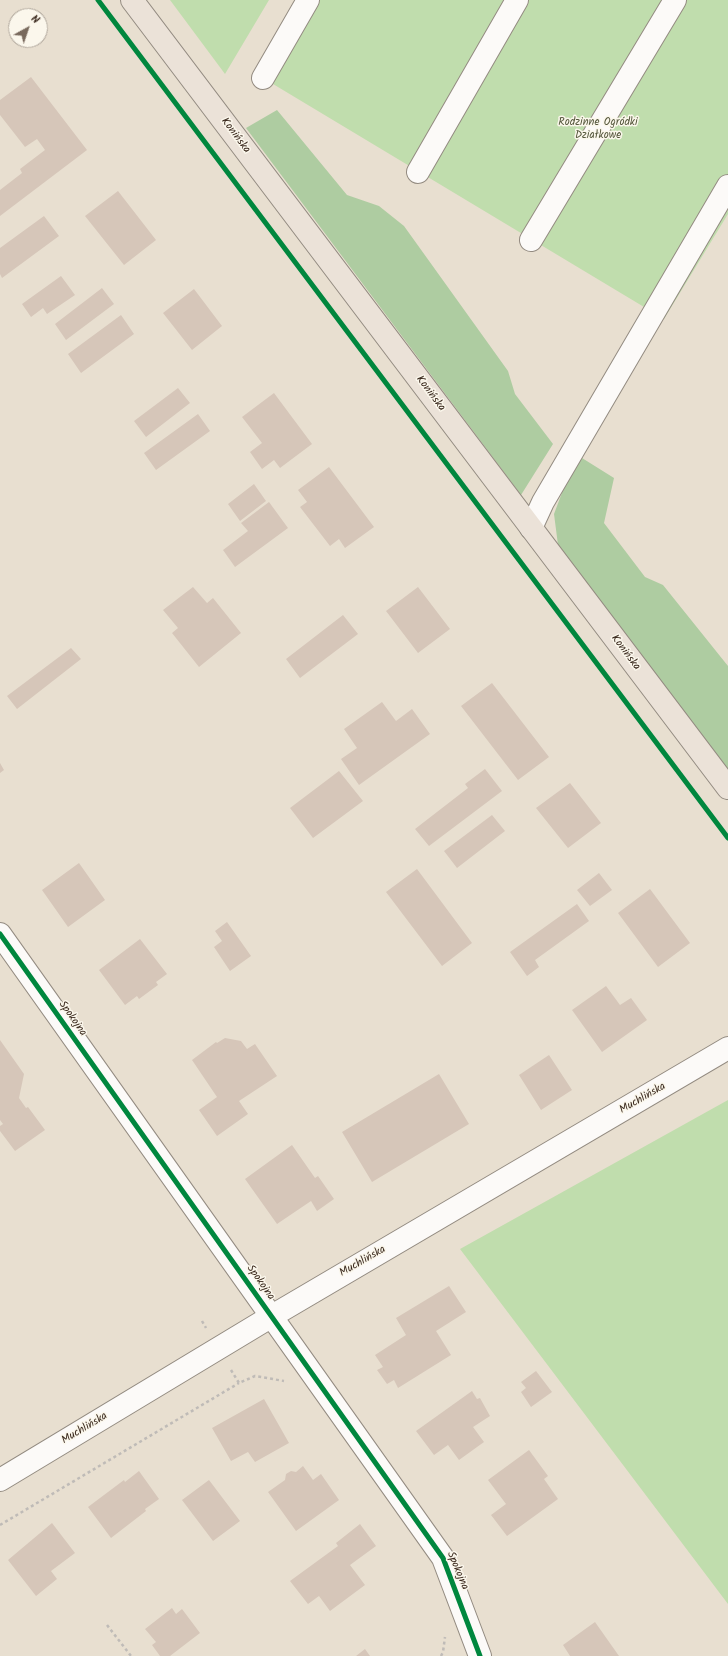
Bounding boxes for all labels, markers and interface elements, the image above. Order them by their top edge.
north arrow [8,8,48,48]
text: N [27,10,44,29]
street label: Konińska [217,116,253,156]
park label: Rodzinne Ogródki Działkowe [558,116,638,142]
street label: Konińska [412,374,448,414]
street label: Konińska [607,633,643,673]
street label: Spokojna [55,999,89,1039]
street label: Muchlińska [618,1081,668,1117]
street label: Muchlińska [338,1244,388,1280]
street label: Spokojna [243,1263,277,1303]
street label: Muchlińska [60,1410,110,1448]
street label: Spokojna [443,1550,471,1592]

